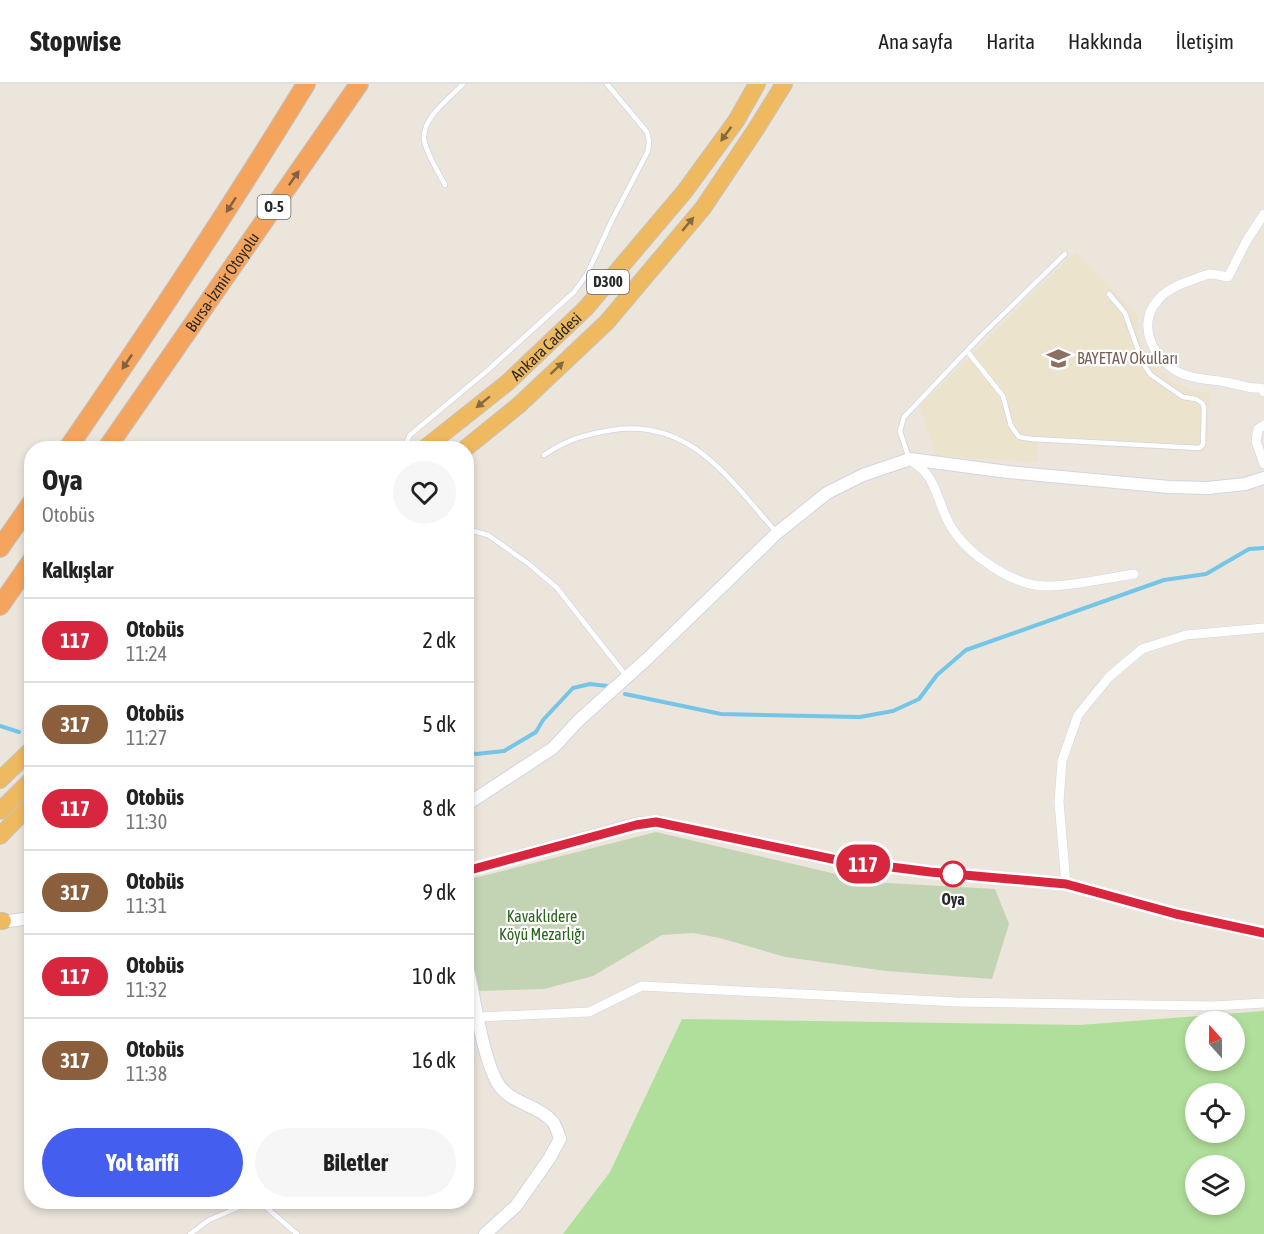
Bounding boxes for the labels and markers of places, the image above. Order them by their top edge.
school or university icon: BAYETAV Okulları [1046,345,1072,371]
place label: BAYETAV Okulları [1077,349,1178,367]
marker: Oya [940,861,966,887]
place label: Oya [941,890,965,908]

